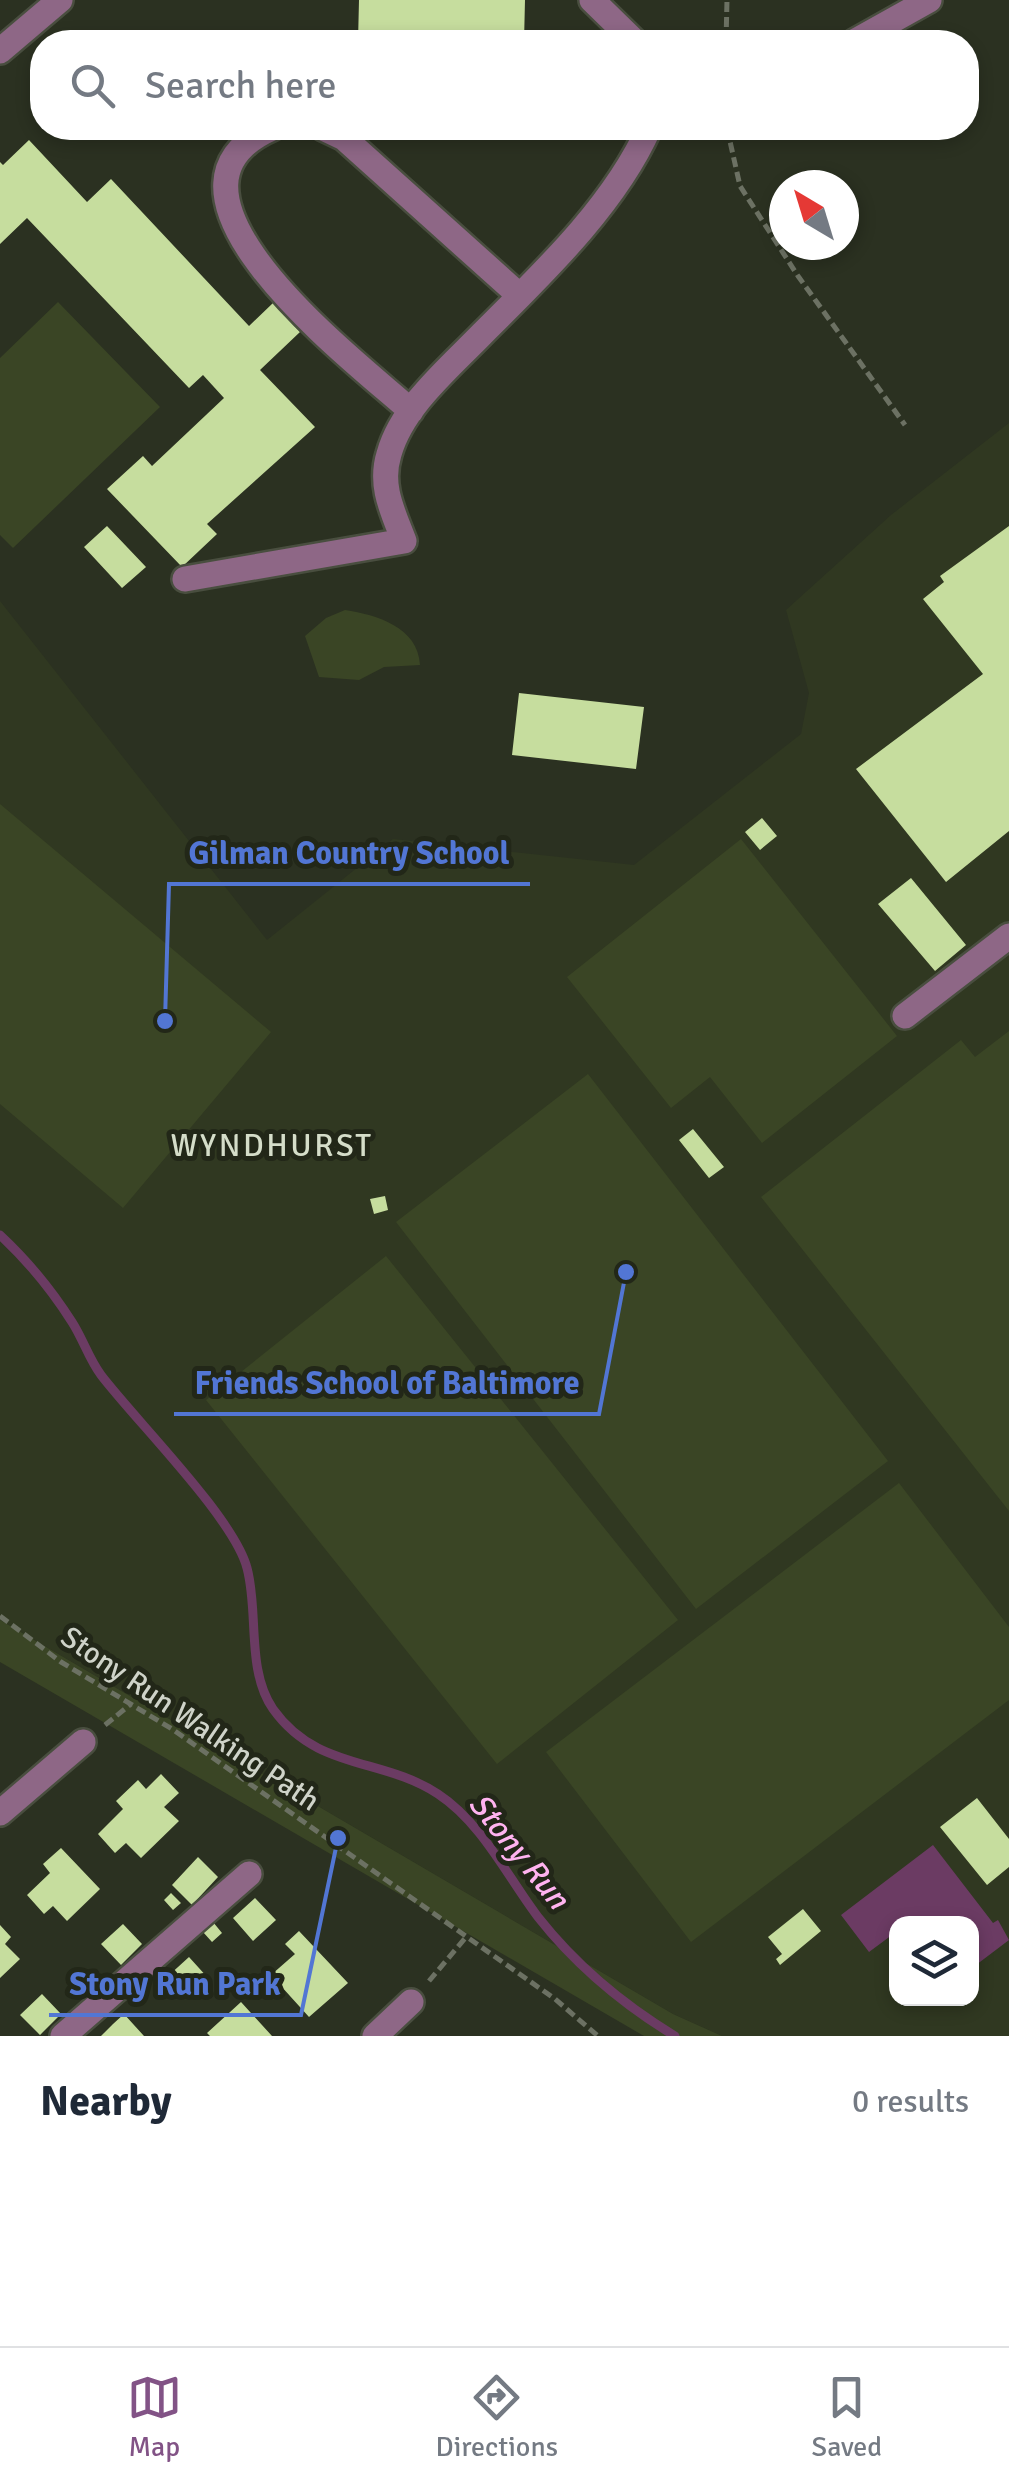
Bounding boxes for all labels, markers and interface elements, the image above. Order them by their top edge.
search box [30,30,979,140]
icon: search [65,58,120,113]
text: Search here [145,62,337,109]
north arrow [769,170,859,260]
callout: Gilman Country School [169,822,530,884]
text: Gilman Country School [189,834,509,873]
district label: WYNDHURST [170,1126,374,1165]
callout: Friends School of Baltimore [174,1352,599,1414]
text: Friends School of Baltimore [194,1364,580,1403]
street label: Stony Run Walking Path [54,1619,326,1819]
water label: Stony Run [461,1785,578,1918]
map controls [889,1916,979,2006]
button: layers [889,1916,979,2006]
callout: Stony Run Park [49,1953,301,2015]
text: Stony Run Park [69,1965,281,2004]
text: Nearby [40,2076,172,2127]
text: 0 results [852,2082,969,2121]
tab: Map [127,2370,182,2464]
tab: Directions [436,2370,558,2464]
tab: Saved [812,2370,882,2464]

